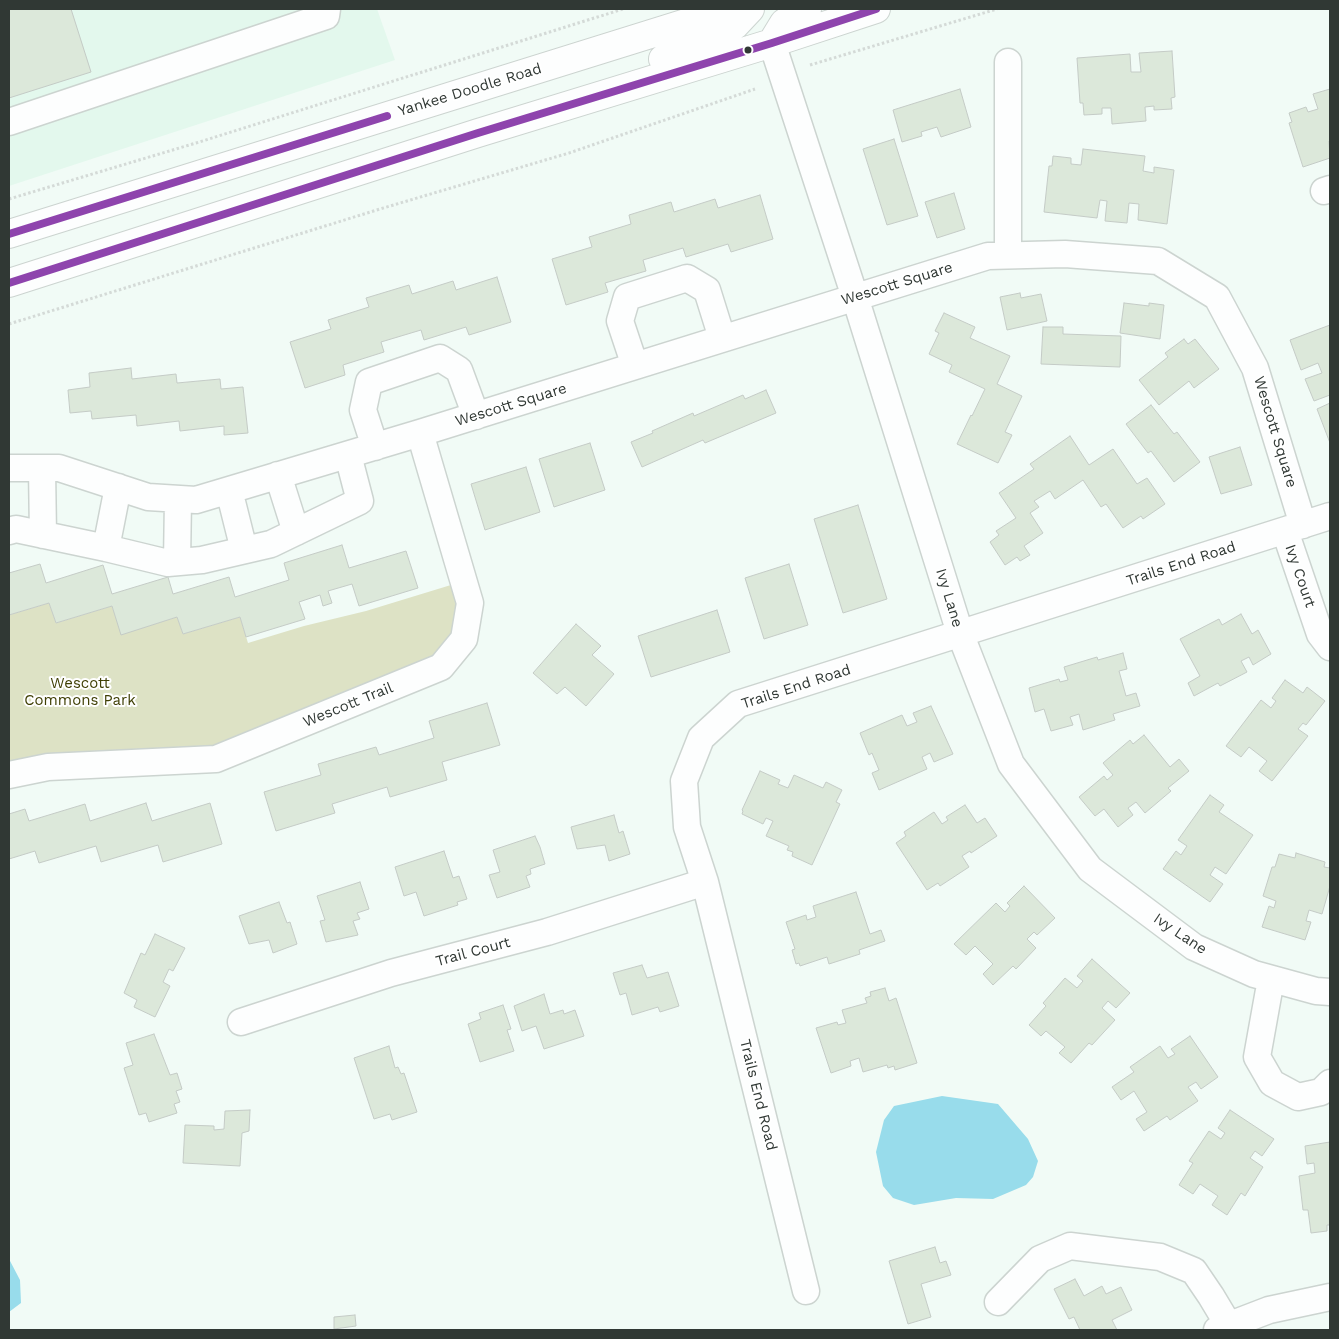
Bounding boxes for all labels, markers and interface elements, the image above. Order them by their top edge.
unlabelled marker [743,45,753,55]
street label: Yankee Doodle Road [396,60,544,120]
street label: Wescott Square [839,258,955,310]
street label: Wescott Square [1249,374,1301,490]
street label: Wescott Square [453,379,569,431]
street label: Trails End Road [1124,538,1238,590]
street label: Ivy Court [1281,542,1319,610]
street label: Ivy Lane [932,566,966,630]
street label: Trails End Road [739,661,853,713]
park label: Wescott Commons Park [24,675,136,710]
street label: Wescott Trail [300,679,396,731]
street label: Ivy Lane [1150,910,1210,958]
street label: Trail Court [434,933,512,971]
street label: Trails End Road [735,1038,781,1152]

